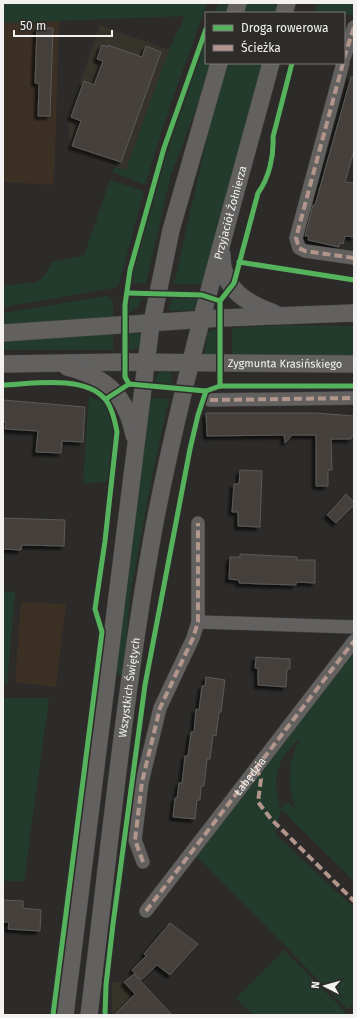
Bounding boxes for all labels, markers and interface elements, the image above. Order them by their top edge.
scale bar [14,12,112,38]
legend [205,12,345,64]
text: 50 m [20,19,46,33]
text: Droga rowerowa [241,21,328,35]
text: Ścieżka [241,40,281,55]
street label: Przyjaciół Żołnierza [211,164,249,261]
street label: Zygmunta Krasińskiego [228,356,342,370]
street label: Wszystkich Świętych [116,637,142,738]
street label: Łabędzia [231,755,269,798]
north arrow [305,966,345,1006]
text: N [309,981,322,989]

